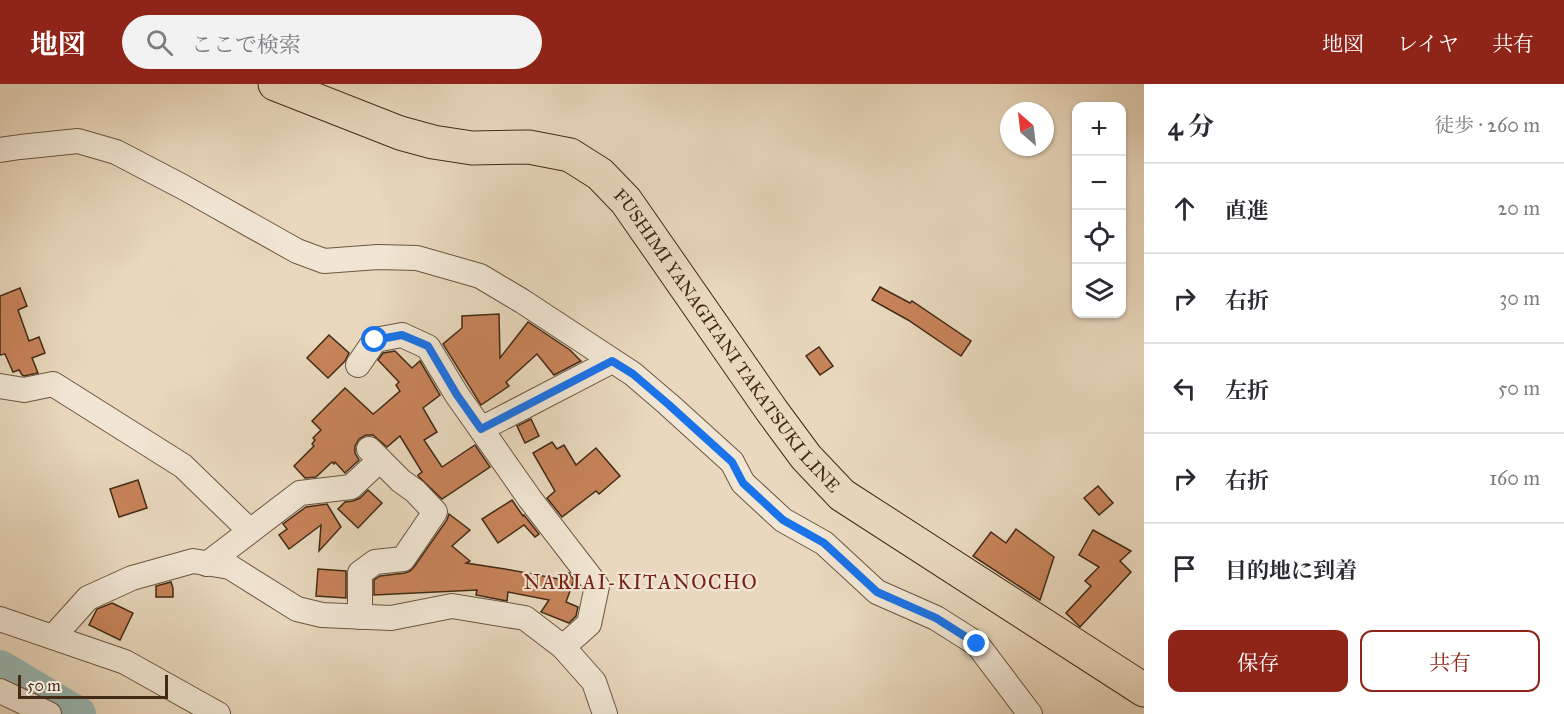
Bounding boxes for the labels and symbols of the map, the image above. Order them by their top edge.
north arrow [1000,102,1054,156]
street label: FUSHIMI YANAGITANI TAKATSUKI LINE [609,184,845,497]
route start [361,326,387,352]
district label: NARIAI-KITANOCHO [524,570,758,594]
route end [963,630,989,656]
scale bar [18,672,168,700]

